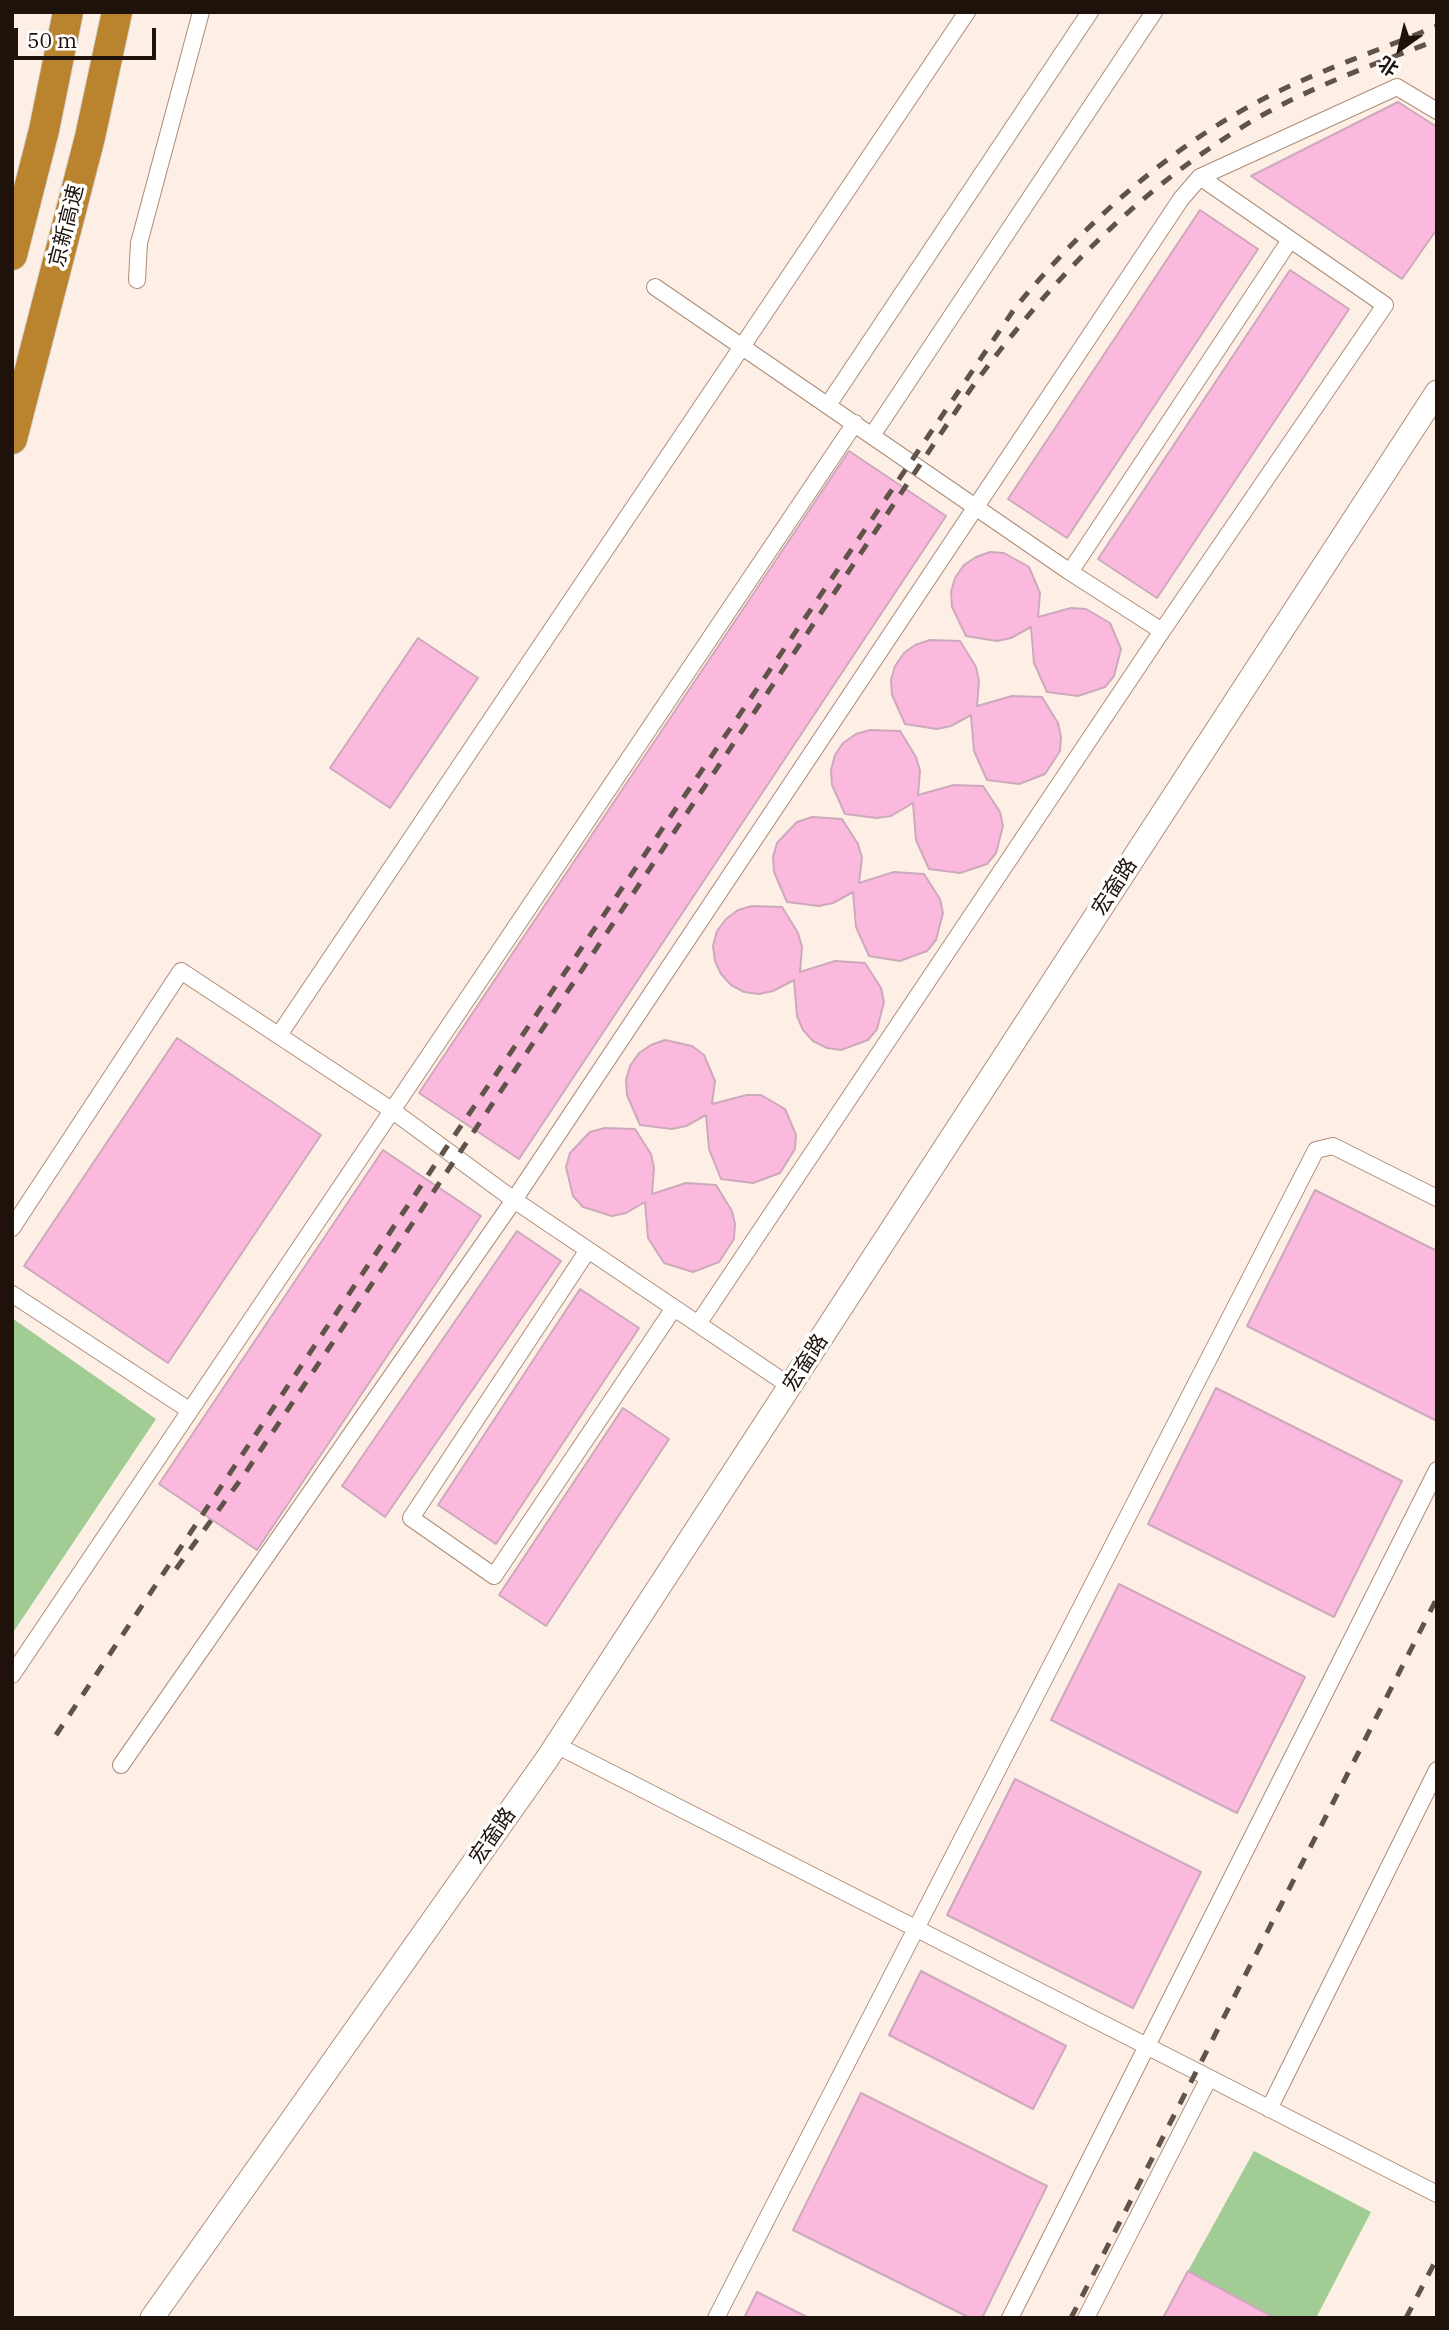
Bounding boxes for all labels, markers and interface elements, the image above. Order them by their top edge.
scale bar [18,14,159,58]
north arrow [1365,14,1435,84]
text: 50 m [27,26,77,54]
text: 北 [1374,51,1403,82]
street label: 京新高速 [45,182,89,270]
street label: 宏奤路 [1087,854,1143,920]
street label: 宏奤路 [778,1330,834,1396]
street label: 宏奤路 [465,1803,521,1869]

